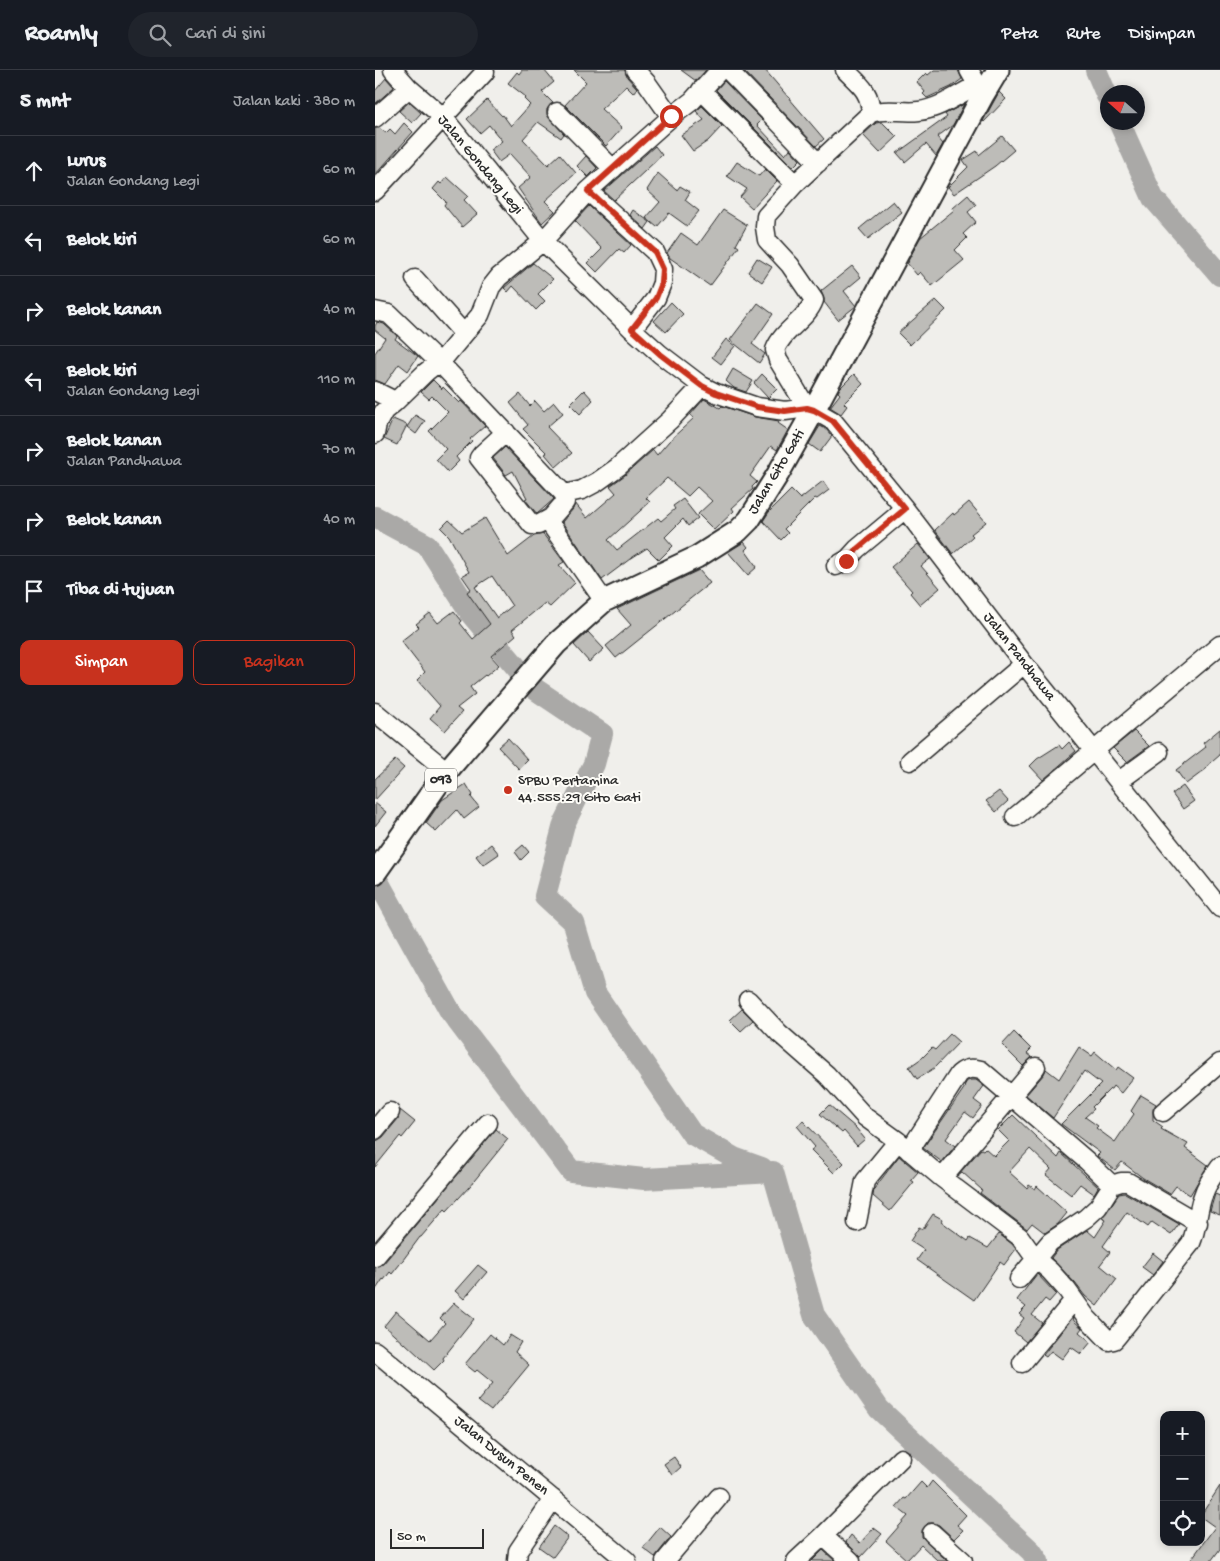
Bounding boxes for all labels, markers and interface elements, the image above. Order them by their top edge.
search box [128,12,478,57]
text: Roamly [25,20,98,49]
icon: search [146,21,174,49]
text: Cari di sini [186,23,266,46]
text: Peta [1002,24,1038,45]
text: Rute [1066,24,1101,45]
text: Disimpan [1129,24,1195,45]
north arrow [1100,85,1145,130]
text: 5 mnt [20,90,69,115]
text: Jalan kaki · 380 m [233,93,355,112]
route start [660,105,683,128]
street label: Jalan Gondang Legi [433,112,527,218]
text: Lurus [67,150,106,173]
icon: ahead [20,157,48,185]
text: 60 m [323,161,355,180]
text: Jalan Gondang Legi [67,173,200,192]
icon: left [20,227,48,255]
text: Belok kiri [67,229,137,252]
text: 60 m [323,231,355,250]
icon: right [20,297,48,325]
text: Belok kanan [67,299,161,322]
text: 40 m [323,301,355,320]
text: Belok kiri [67,360,137,383]
icon: left [20,367,48,395]
text: 110 m [318,371,355,390]
text: Jalan Gondang Legi [67,383,200,402]
street label: Jalan Gito Gati [745,426,809,518]
text: Belok kanan [67,430,161,453]
icon: right [20,437,48,465]
text: 70 m [322,441,355,460]
text: Jalan Pandhawa [67,453,182,472]
icon: right [20,507,48,535]
text: Belok kanan [67,509,161,532]
text: 40 m [323,511,355,530]
route end [835,550,858,573]
icon: arrive [20,577,48,605]
text: Tiba di tujuan [67,579,174,602]
street label: Jalan Pandhawa [979,609,1060,705]
button: Simpan [20,640,183,685]
button: Bagikan [193,640,355,685]
road number: 093 [425,768,457,792]
place label: SPBU Pertamina 44.555.29 Gito Gati [518,772,641,807]
marker: SPBU Pertamina 44.555.29 Gito Gati [502,784,514,796]
map controls [1160,1411,1205,1546]
button: + [1160,1411,1205,1456]
street label: Jalan Dusun Penen [450,1412,552,1500]
button: − [1160,1456,1205,1501]
button: locate [1160,1501,1205,1546]
scale bar [390,1526,484,1549]
text: 50 m [397,1529,426,1546]

